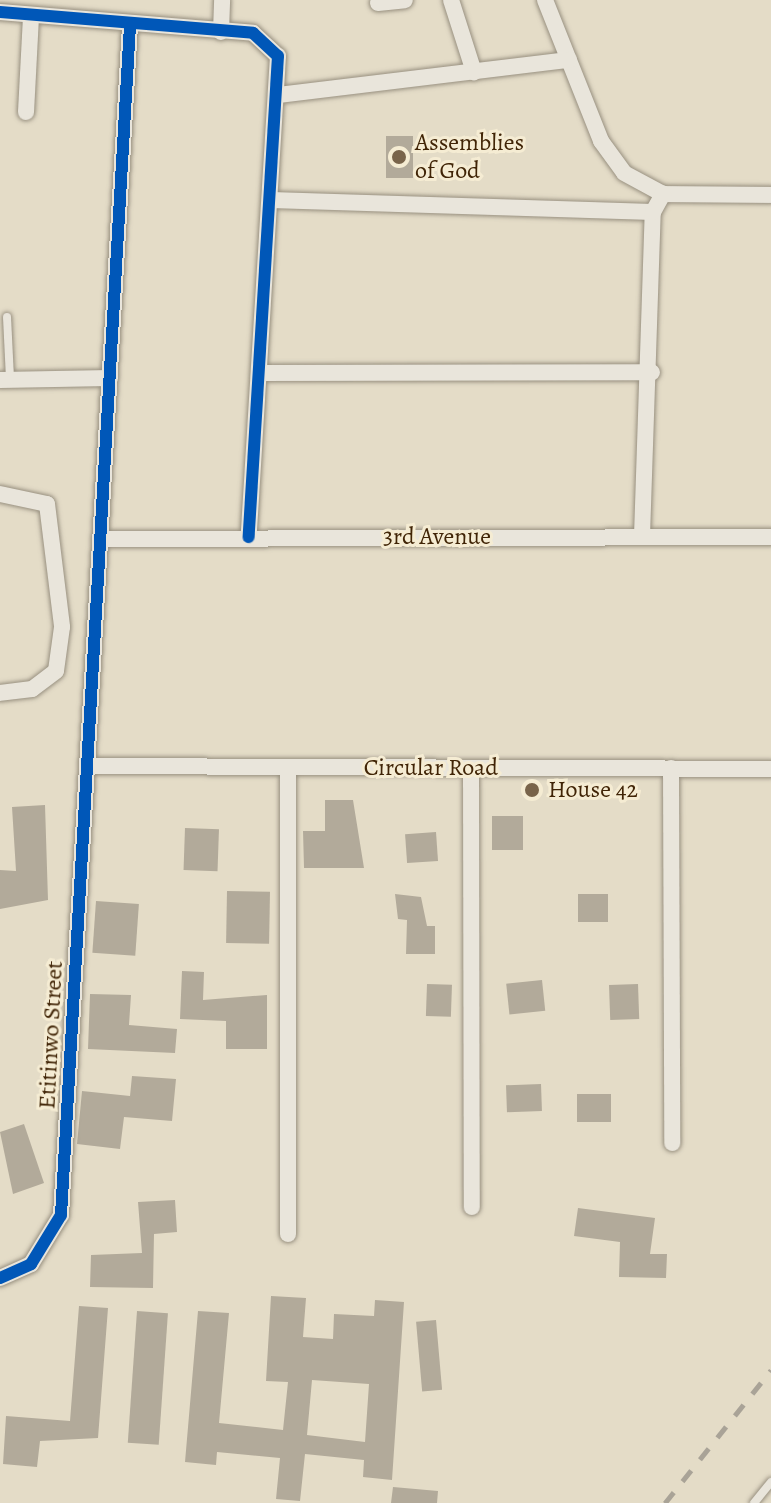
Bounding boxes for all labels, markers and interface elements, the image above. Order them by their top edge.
place label: Assemblies of God [415,129,524,185]
marker: Assemblies of God [390,148,408,166]
street label: 3rd Avenue [383,523,491,551]
street label: Circular Road [364,754,498,782]
place label: House 42 [548,776,638,804]
marker: House 42 [523,781,541,799]
street label: Etitinwo Street [33,960,69,1110]

